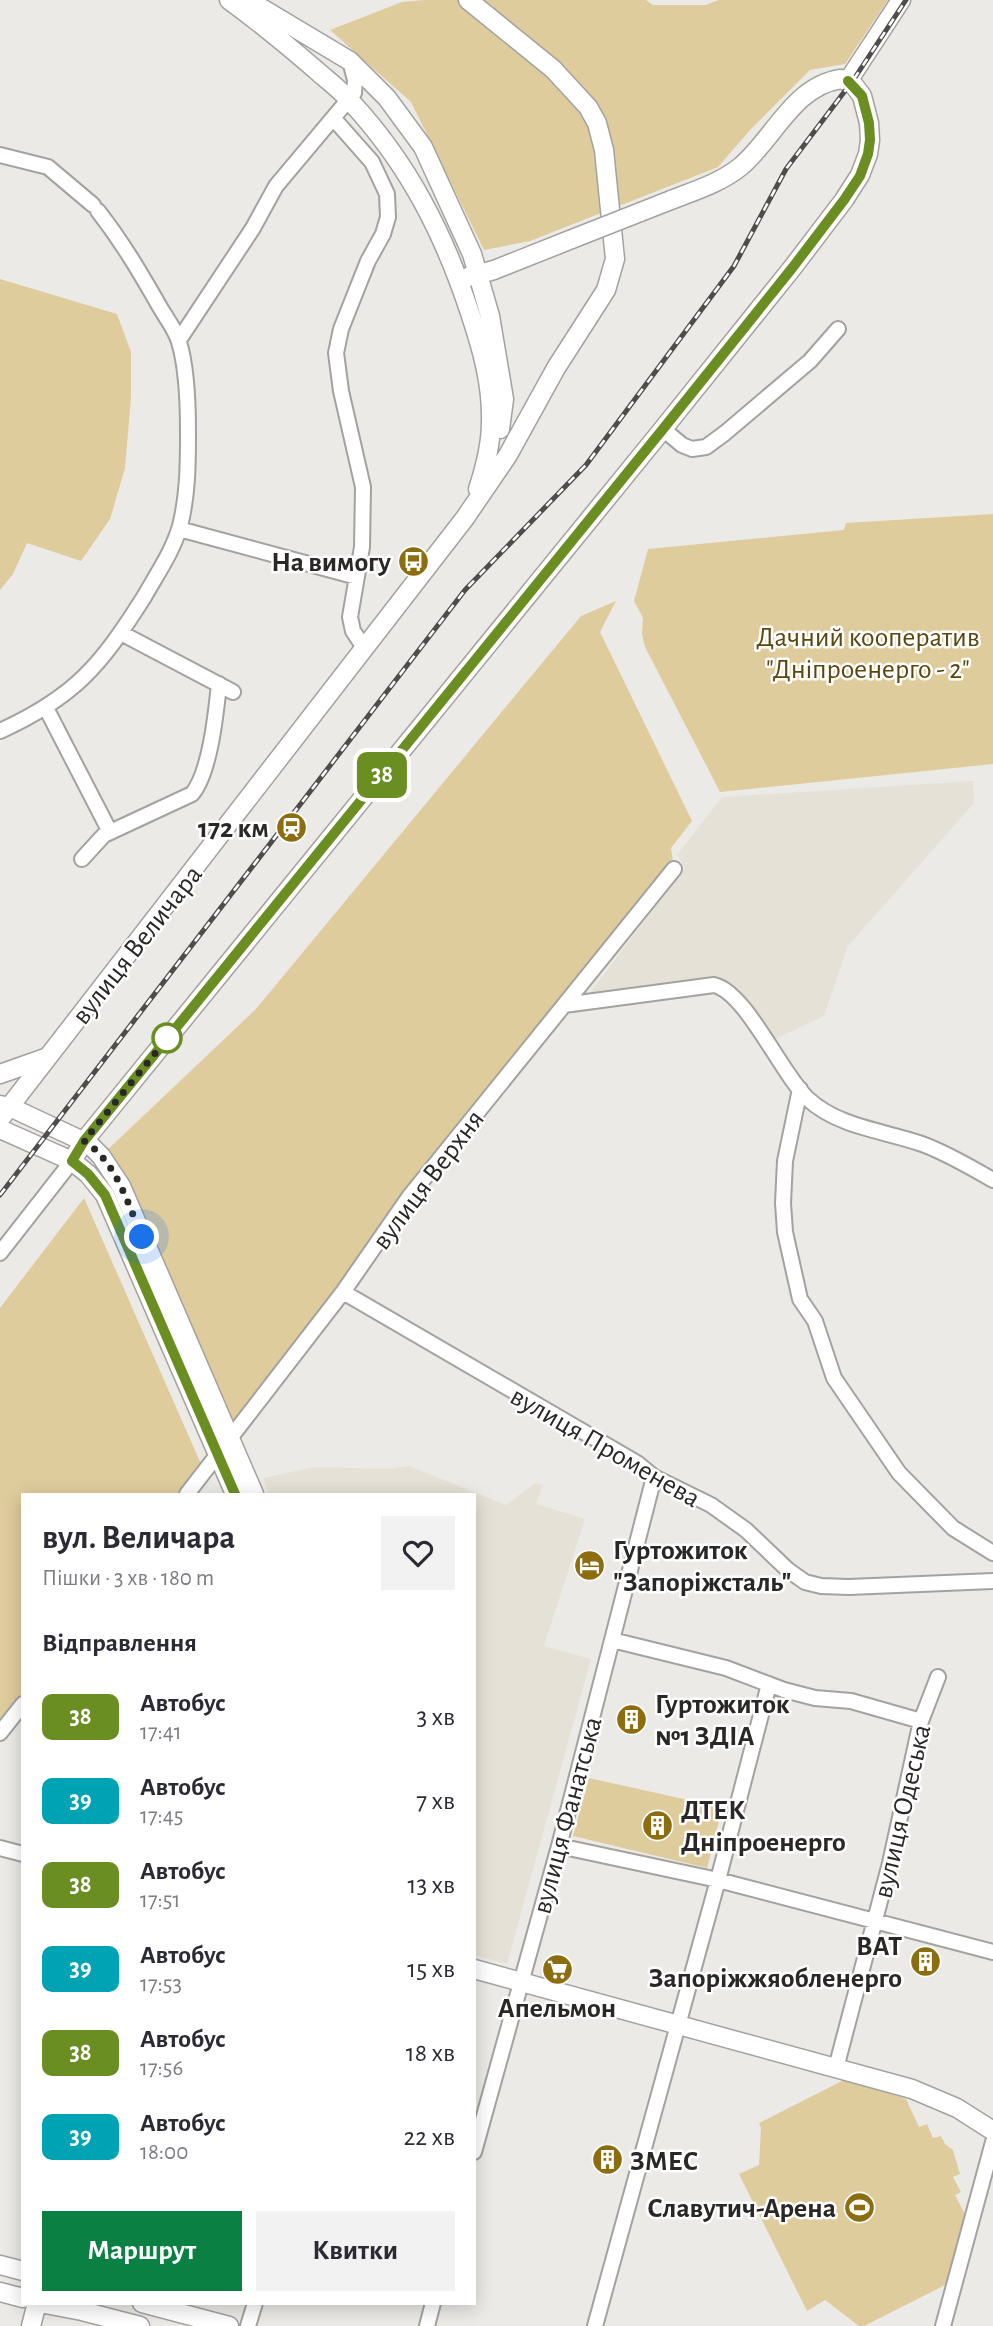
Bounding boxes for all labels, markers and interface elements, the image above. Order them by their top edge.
bus stop icon: На вимогу [397,544,431,578]
place label: На вимогу [271,549,391,577]
park label: Дачний кооператив "Дніпроенерго - 2" [756,624,980,684]
line badge: 38 [350,752,414,798]
text: 38 [371,763,393,787]
station icon: 172 км [275,810,309,844]
place label: 172 км [198,815,269,843]
street label: вулиця Величара [67,860,208,1030]
unlabelled marker [152,1023,182,1053]
street label: вулиця Верхня [367,1105,490,1255]
your location [124,1219,159,1254]
street label: вулиця Променева [505,1382,705,1513]
button: heart [381,1516,455,1590]
text: вул. Величара [42,1522,235,1555]
place label: Гуртожиток "Запоріжсталь" [613,1537,792,1597]
hotel icon: Гуртожиток "Запоріжсталь" [573,1548,607,1582]
text: Пішки · 3 хв · 180 m [42,1567,214,1590]
text: Відправлення [42,1630,197,1656]
text: Автобус [140,1690,226,1716]
place label: Гуртожиток №1 ЗДІА [655,1691,790,1751]
building icon: Гуртожиток №1 ЗДІА [615,1702,649,1736]
text: 3 хв [416,1704,455,1730]
text: 38 [69,1705,92,1729]
street label: вулиця Фанатська [528,1714,608,1917]
text: 17:41 [140,1721,182,1744]
street label: вулиця Одеська [869,1722,937,1901]
text: Автобус [140,1774,226,1800]
text: 7 хв [416,1788,455,1814]
text: 39 [70,1789,91,1813]
place label: ДТЕК Дніпроенерго [681,1797,846,1857]
text: 17:45 [140,1805,183,1828]
building icon: ДТЕК Дніпроенерго [641,1808,675,1842]
text: Автобус [140,1858,226,1884]
text: 13 хв [407,1872,455,1898]
text: 38 [69,1873,92,1897]
text: 17:51 [140,1889,180,1912]
place label: ВАТ Запоріжжяобленерго [649,1933,902,1993]
text: Автобус [140,1942,226,1968]
building icon: ВАТ Запоріжжяобленерго [908,1944,942,1978]
supermarket icon: Апельмон [540,1953,574,1987]
text: 15 хв [407,1956,455,1982]
text: 39 [70,1957,91,1981]
text: 17:53 [140,1973,182,1996]
place label: Апельмон [498,1995,616,2023]
text: Автобус [140,2026,226,2052]
text: 18 хв [406,2040,455,2066]
text: 38 [69,2041,92,2065]
text: 17:56 [140,2057,183,2080]
text: Автобус [140,2110,226,2136]
text: 22 хв [403,2124,455,2150]
text: 39 [70,2125,91,2149]
text: 18:00 [140,2141,188,2164]
building icon: ЗМЕС [590,2143,624,2177]
place label: ЗМЕС [630,2148,698,2176]
sports icon: Славутич-Арена [842,2190,876,2224]
place label: Славутич-Арена [647,2195,836,2223]
button: Маршрут [42,2211,242,2291]
button: Квитки [256,2211,455,2291]

